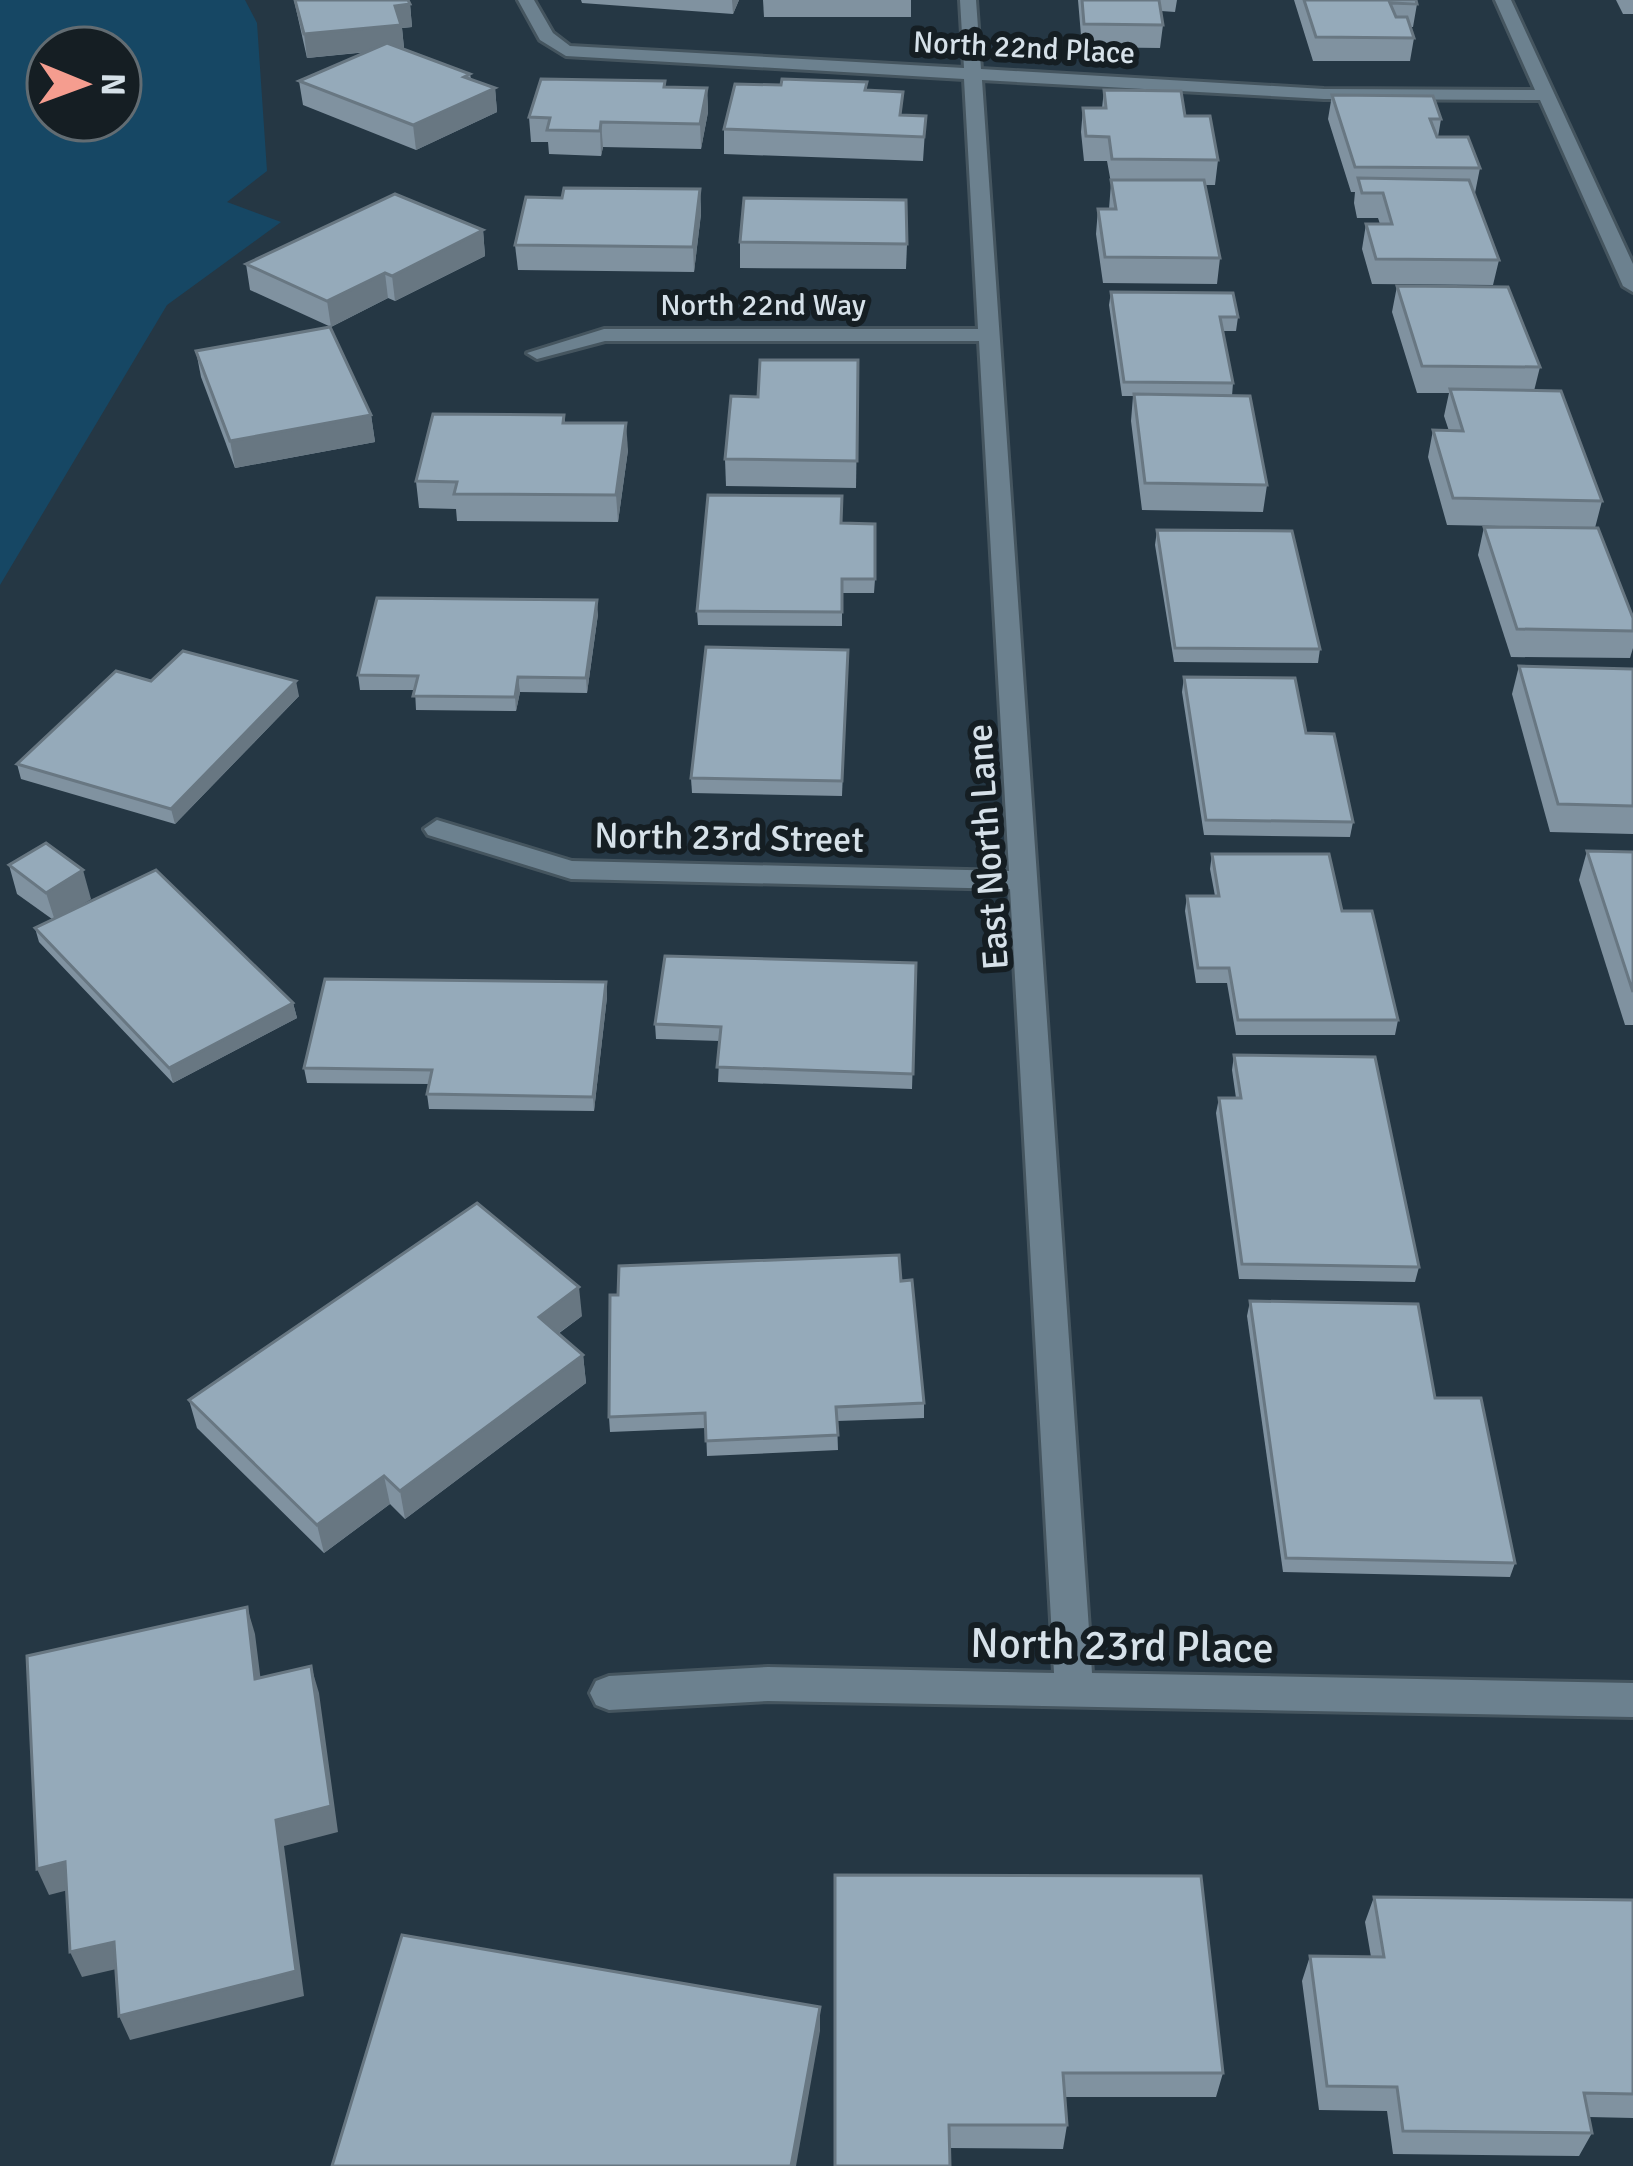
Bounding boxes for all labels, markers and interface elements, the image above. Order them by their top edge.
north arrow [24,24,144,144]
street label: North 22nd Place [912,24,1136,72]
text: N [92,73,133,96]
street label: North 22nd Way [660,287,866,324]
street label: East North Lane [957,723,1019,971]
street label: North 23rd Street [594,813,864,863]
street label: North 23rd Place [970,1618,1274,1674]

